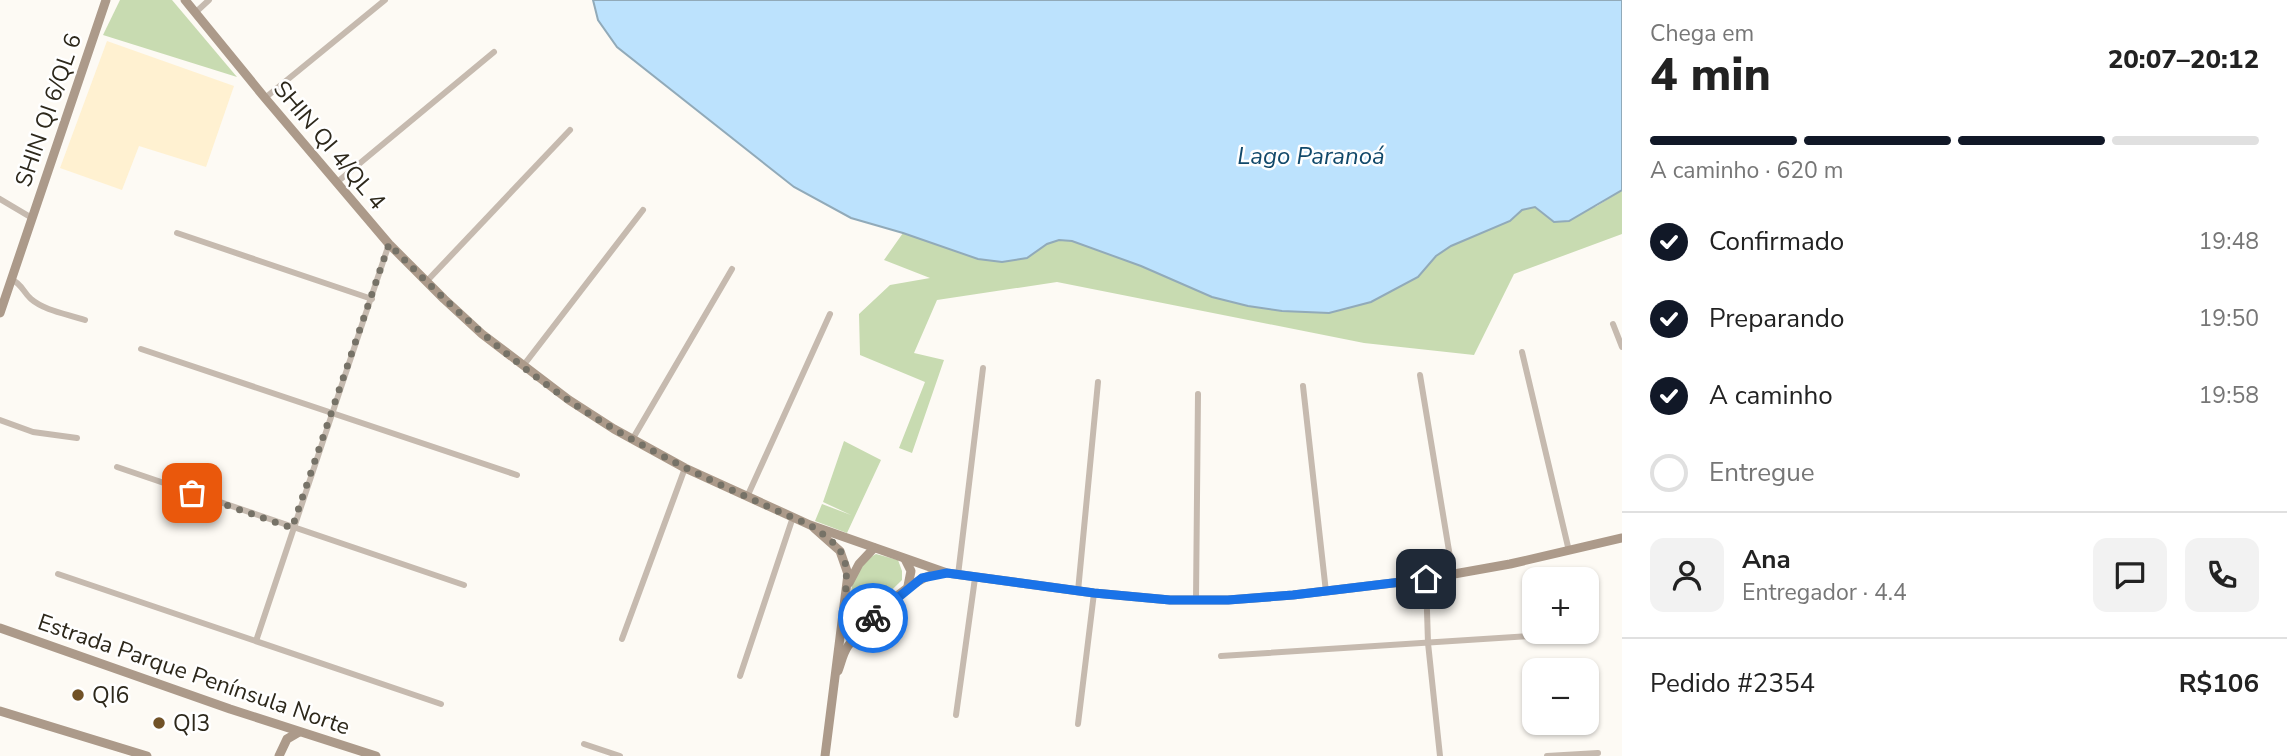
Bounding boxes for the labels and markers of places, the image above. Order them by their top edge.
pin [162,463,222,523]
pin [1396,549,1456,609]
place label: QI6 [92,680,129,711]
marker: QI6 [70,687,86,703]
place label: QI3 [173,708,210,739]
marker: QI3 [151,715,167,731]

